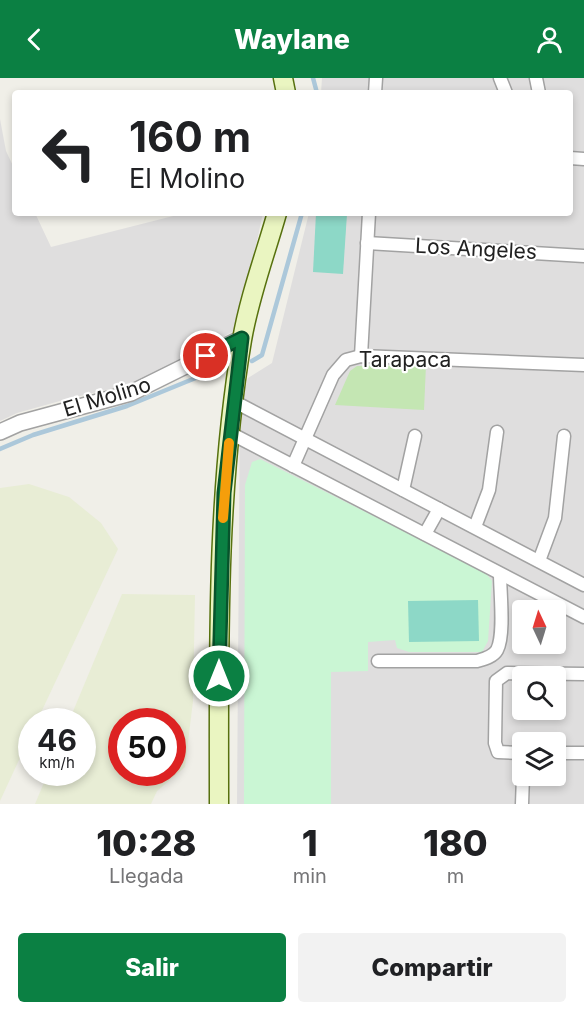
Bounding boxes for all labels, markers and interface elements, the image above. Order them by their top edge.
icon: back [18,23,51,56]
text: Waylane [234,23,350,56]
icon: person [533,23,566,56]
text: 160 m [129,111,251,162]
icon: left [30,114,108,192]
text: El Molino [129,162,245,195]
street label: Los Angeles [415,233,538,264]
pin [180,330,231,381]
icon: arrive [189,339,222,372]
street label: Tarapaca [359,347,451,372]
street label: El Molino [60,371,154,422]
north arrow [512,600,566,654]
map controls [512,600,566,786]
position arrow [187,644,251,708]
button: search [512,666,566,720]
speed limit sign: 50 [108,708,186,786]
text: 46 [37,722,77,758]
button: layers [512,732,566,786]
text: km/h [39,753,75,772]
text: 10:28 [96,821,197,865]
text: 1 [302,821,318,865]
text: 180 [423,821,488,865]
text: Llegada [109,864,184,888]
text: min [293,864,327,888]
text: m [447,864,464,888]
button: Salir [18,933,286,1002]
button: Compartir [298,933,566,1002]

